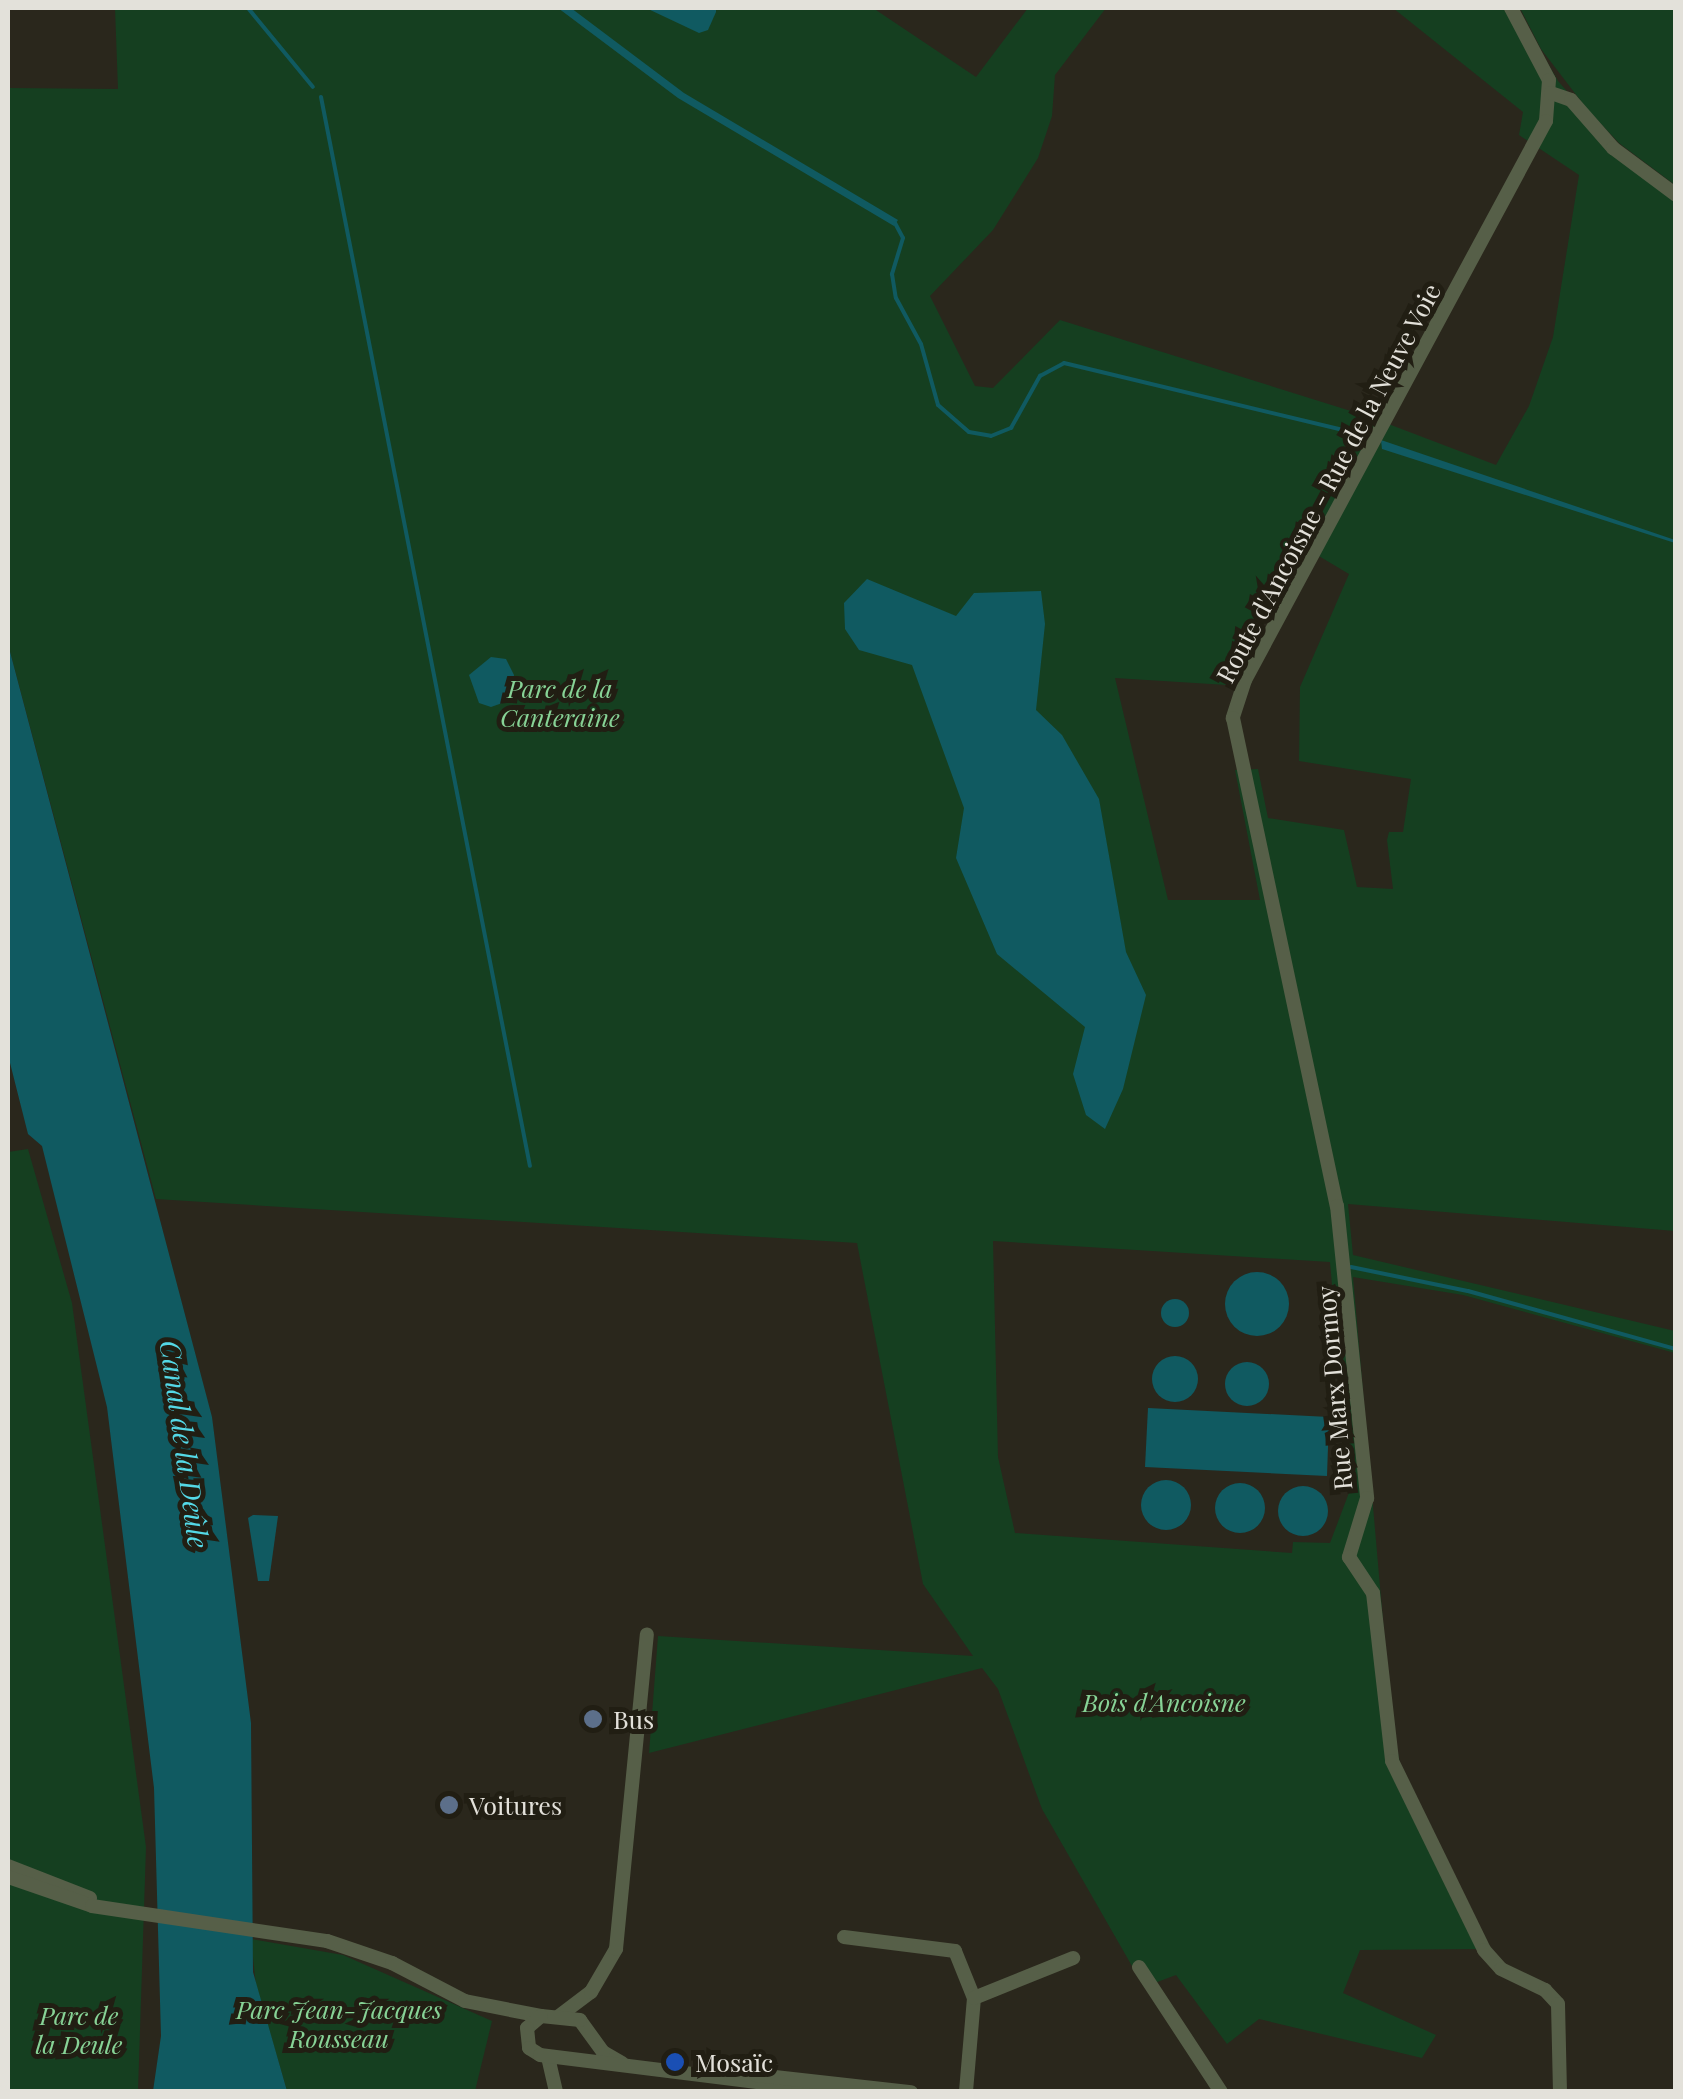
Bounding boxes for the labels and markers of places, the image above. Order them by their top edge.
place label: Bus [613,1704,654,1734]
marker: Bus [582,1708,604,1730]
place label: Voitures [469,1790,562,1820]
marker: Voitures [438,1794,460,1816]
place label: Mosaïc [695,2047,773,2077]
marker: Mosaïc [664,2051,686,2073]

